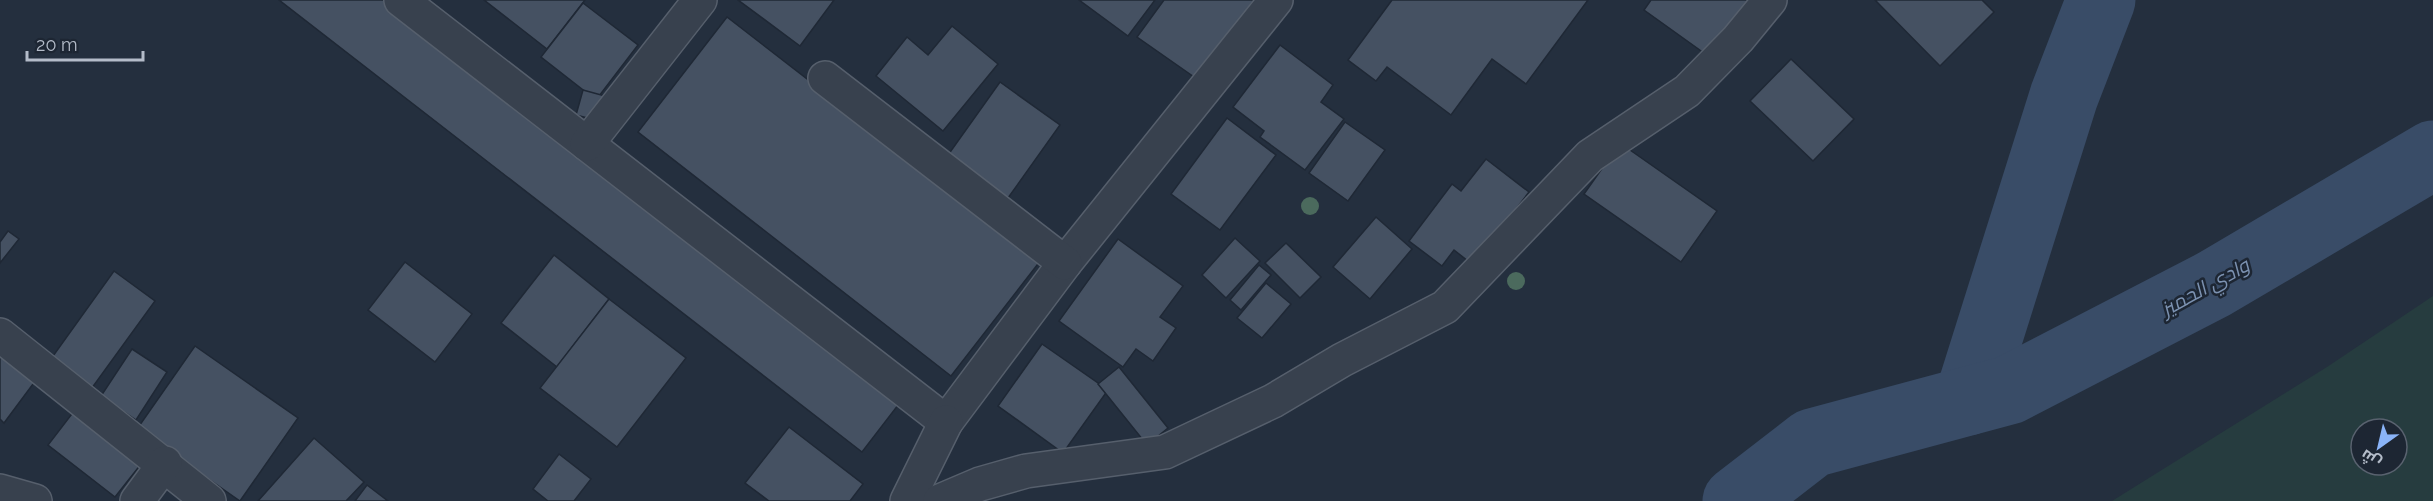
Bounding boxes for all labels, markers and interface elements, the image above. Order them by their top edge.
scale bar [27,24,142,62]
text: 20 m [36,34,78,55]
water label: وادي الحميز [2154,252,2256,326]
north arrow [2349,417,2409,477]
text: ش [2357,445,2385,473]

